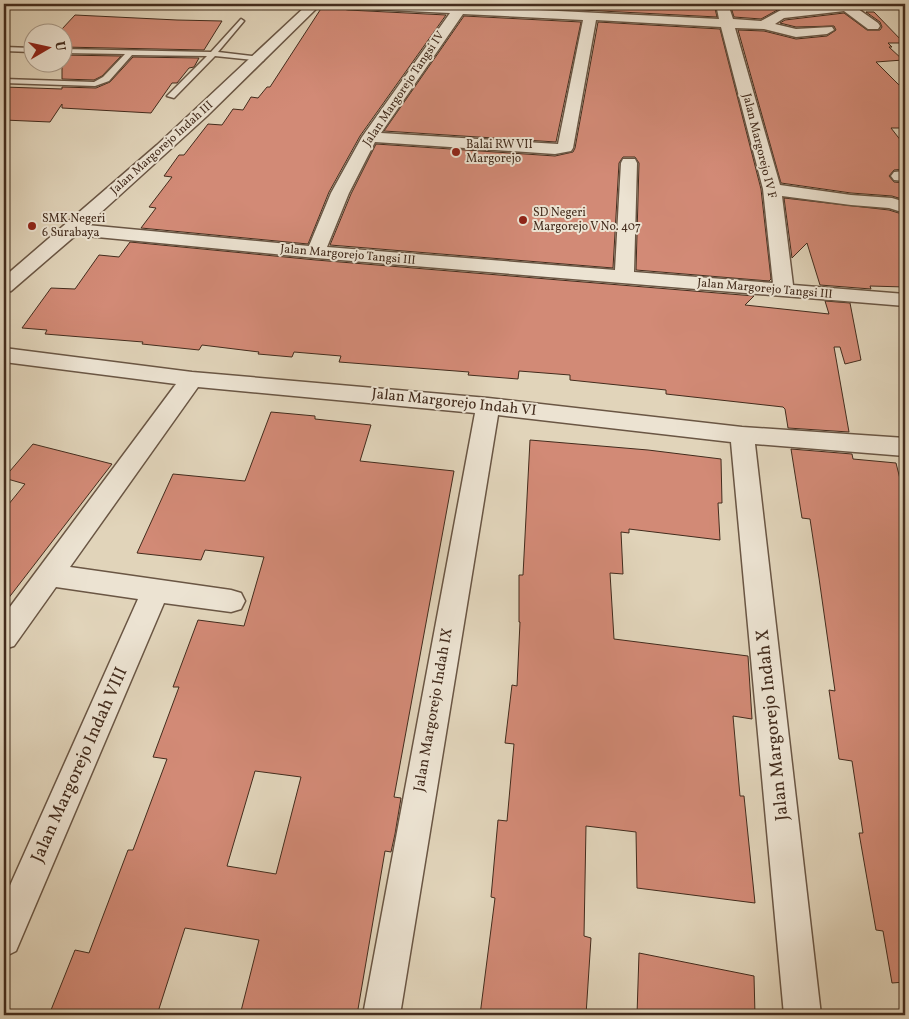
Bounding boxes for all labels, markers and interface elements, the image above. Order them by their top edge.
north arrow [22,22,72,72]
street label: Jalan Margorejo Tangsi IV [359,28,449,150]
text: U [49,40,70,53]
street label: Jalan Margorejo IV F [738,92,780,201]
street label: Jalan Margorejo Indah III [107,98,217,198]
place label: Balai RW VII Margorejo [466,137,533,167]
marker: Balai RW VII Margorejo [450,146,462,158]
place label: SD Negeri Margorejo V No. 407 [533,205,641,235]
place label: SMK Negeri 6 Surabaya [42,211,106,241]
marker: SD Negeri Margorejo V No. 407 [517,214,529,226]
marker: SMK Negeri 6 Surabaya [26,220,38,232]
street label: Jalan Margorejo Tangsi III [280,241,416,269]
street label: Jalan Margorejo Tangsi III [697,275,833,303]
street label: Jalan Margorejo Indah VI [371,384,537,422]
street label: Jalan Margorejo Indah IX [409,627,459,793]
street label: Jalan Margorejo Indah X [751,628,795,822]
street label: Jalan Margorejo Indah VIII [26,663,134,867]

